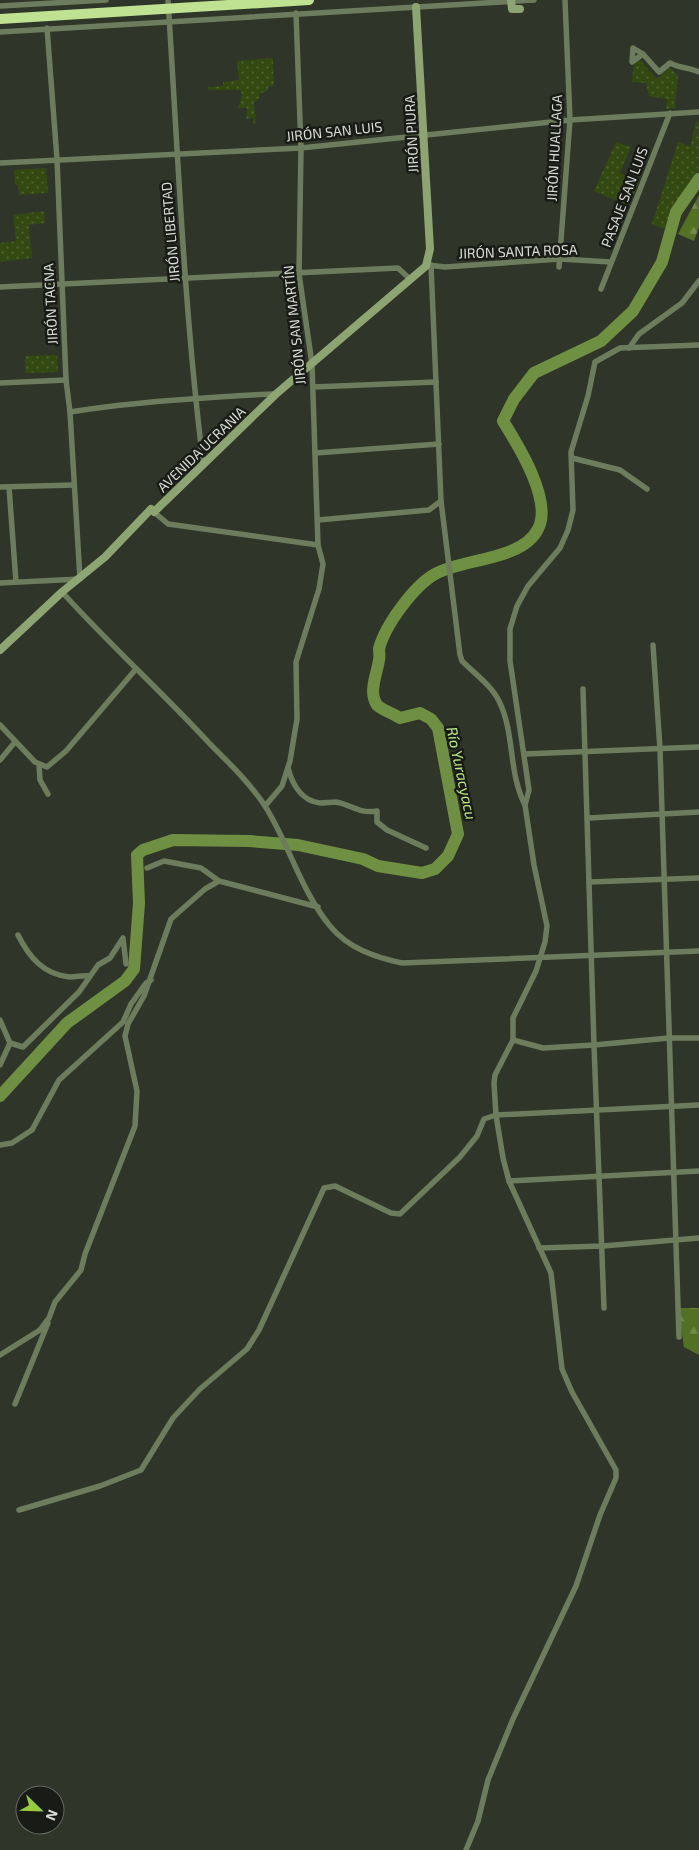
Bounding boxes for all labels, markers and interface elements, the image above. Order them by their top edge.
street label: JIRÓN PIURA [400,94,422,173]
street label: JIRÓN HUALLAGA [543,94,565,202]
street label: JIRÓN SAN LUIS [285,117,383,145]
street label: PASAJE SAN LUIS [597,144,651,250]
street label: JIRÓN LIBERTAD [157,181,183,283]
street label: JIRÓN SANTA ROSA [458,240,578,262]
street label: JIRÓN TACNA [39,263,61,345]
street label: JIRÓN SAN MARTÍN [279,264,309,386]
street label: AVENIDA UCRANIA [153,402,249,495]
water label: Río Yuracyacu [442,725,481,821]
north arrow [15,1785,65,1835]
text: N [43,1807,62,1823]

